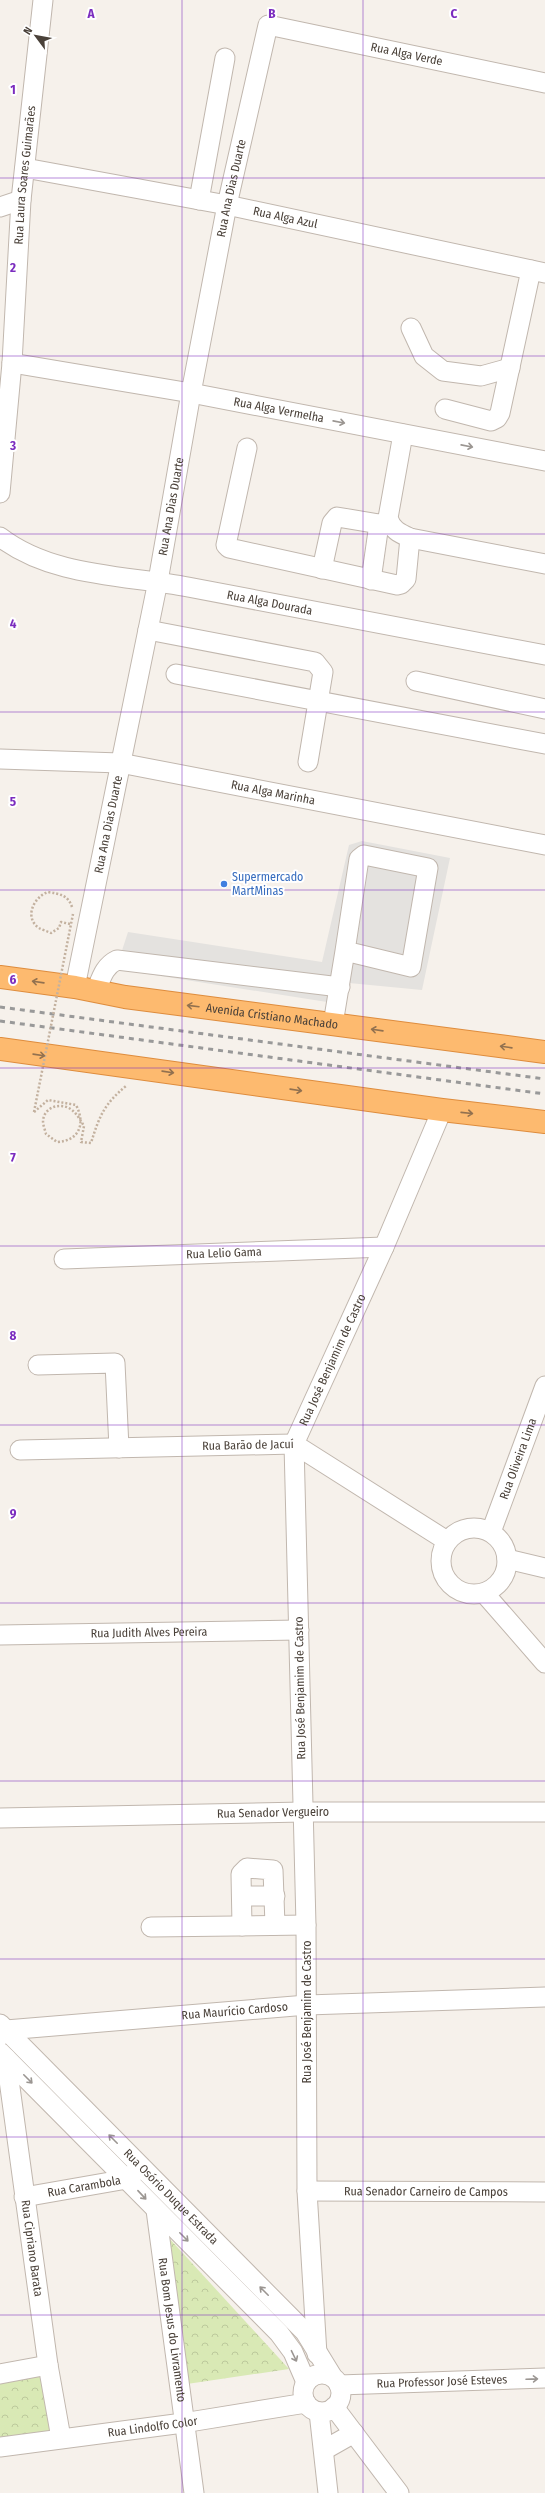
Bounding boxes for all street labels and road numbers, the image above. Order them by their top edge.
street label: Rua Alga Verde [369,40,444,68]
street label: Rua Laura Soares Guimarães [12,105,38,245]
street label: Rua Ana Dias Duarte [214,138,249,238]
street label: Rua Alga Azul [252,204,319,231]
street label: Rua Alga Vermelha [233,394,325,425]
street label: Rua Ana Dias Duarte [156,456,187,557]
street label: Rua Alga Dourada [226,588,314,618]
street label: Rua Ana Dias Duarte [91,774,125,875]
street label: Rua Alga Marinha [230,778,316,808]
street label: Avenida Cristiano Machado [205,1001,339,1032]
street label: Rua Lelio Gama [186,1245,262,1261]
street label: Rua José Benjamim de Castro [296,1292,369,1428]
street label: Rua Oliveira Lima [497,1416,540,1501]
street label: Rua Barão de Jacuí [202,1437,294,1453]
street label: Rua José Benjamim de Castro [292,1616,308,1760]
street label: Rua Judith Alves Pereira [91,1625,208,1640]
street label: Rua Senador Vergueiro [217,1805,329,1821]
street label: Rua José Benjamim de Castro [300,1940,314,2084]
street label: Rua Maurício Cardoso [181,2000,288,2022]
street label: Rua Osório Duque Estrada [121,2146,221,2247]
street label: Rua Carambola [46,2173,122,2200]
street label: Rua Senador Carneiro de Campos [344,2184,508,2199]
street label: Rua Cipriano Barata [18,2199,46,2298]
street label: Rua Bom Jesus do Livramento [155,2257,189,2403]
street label: Rua Professor José Esteves [376,2372,508,2391]
street label: Rua Lindolfo Color [107,2414,199,2440]

